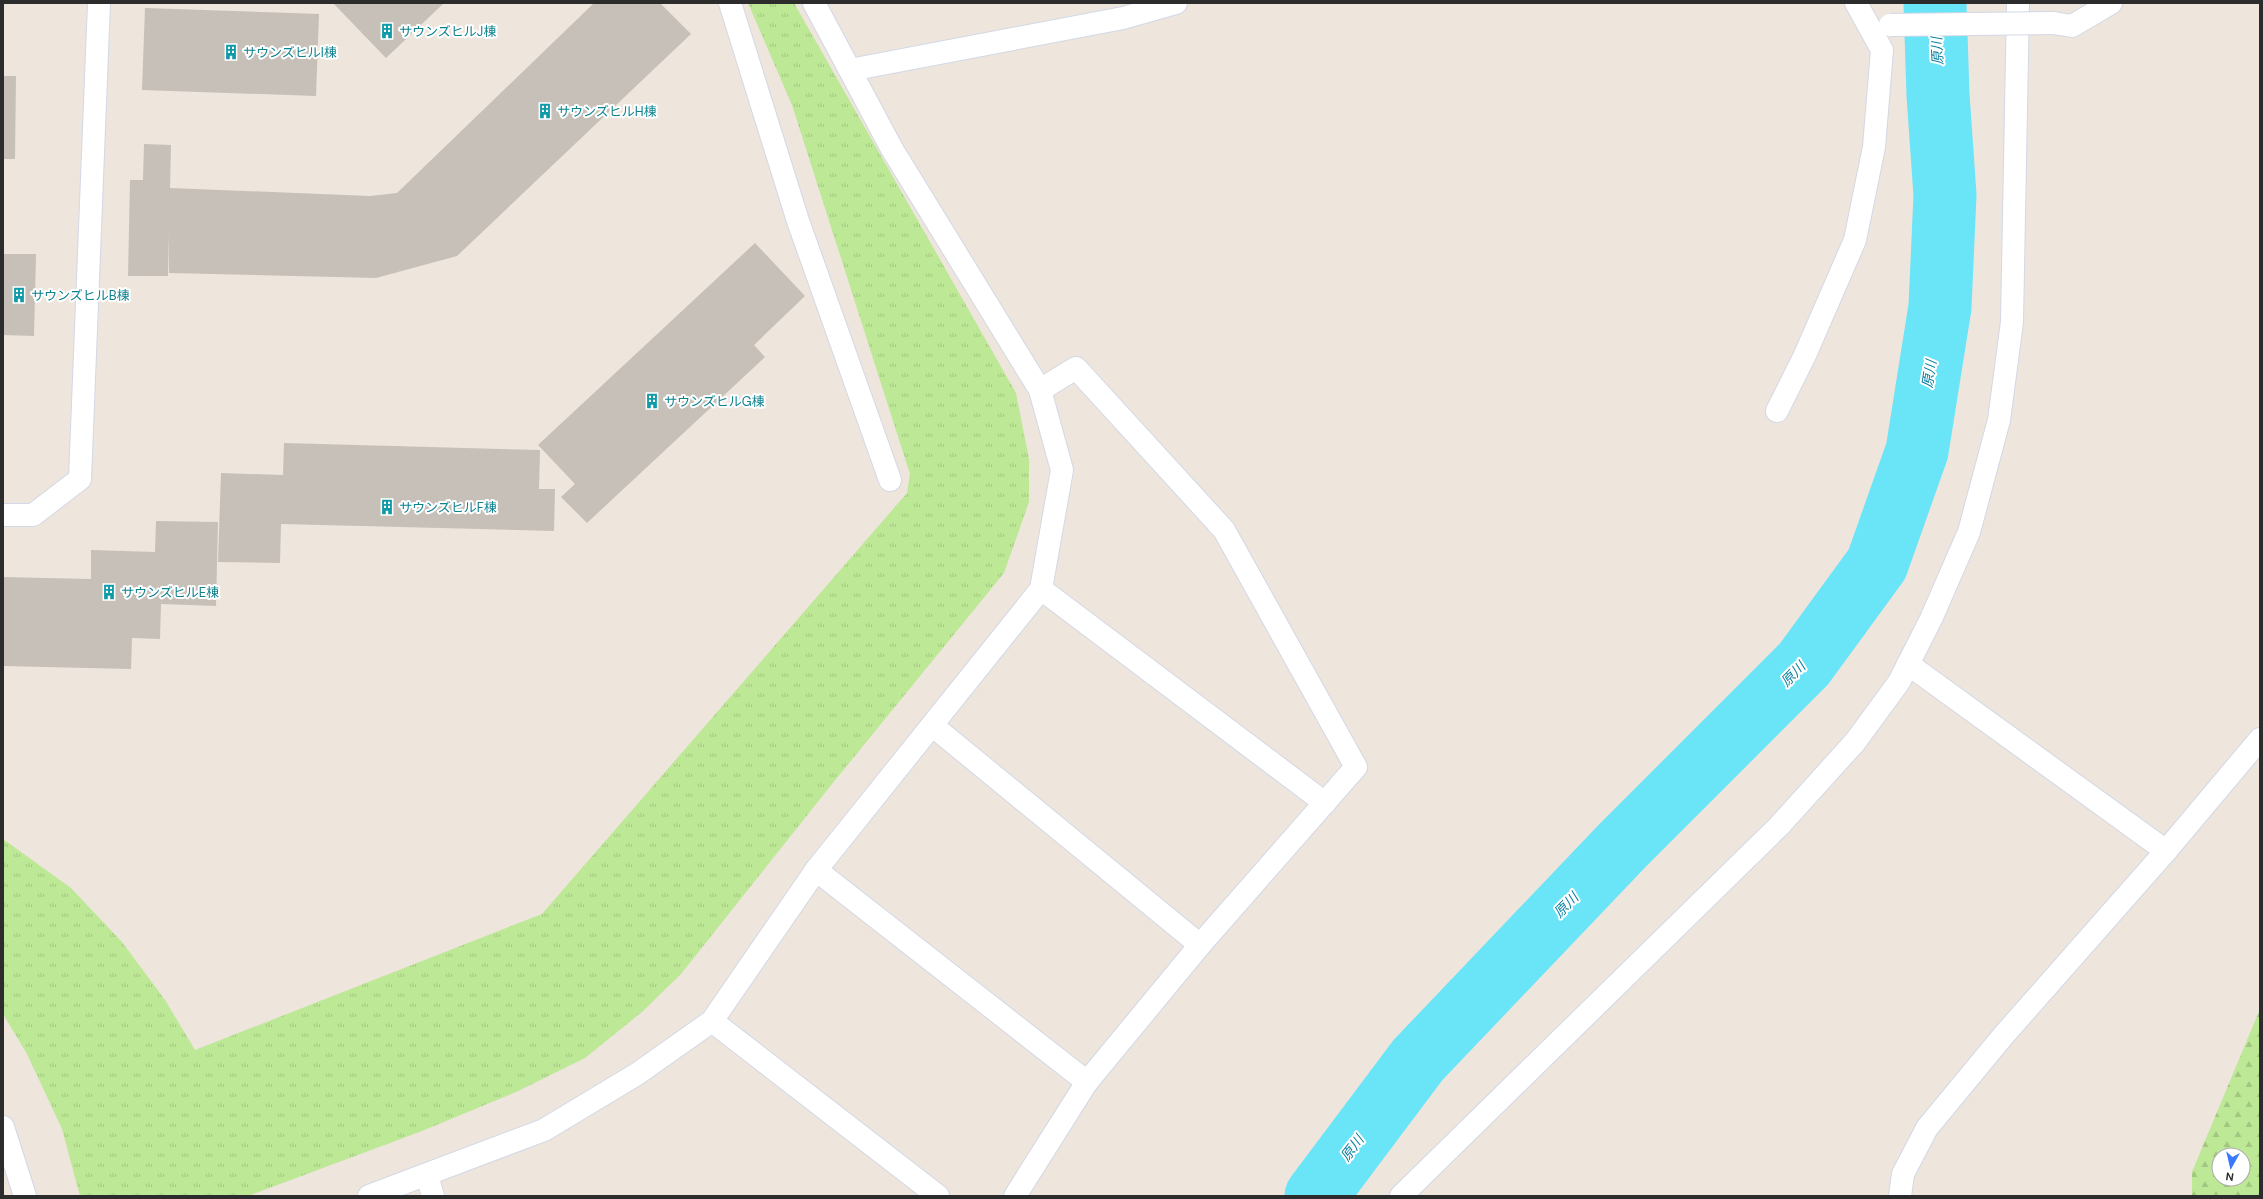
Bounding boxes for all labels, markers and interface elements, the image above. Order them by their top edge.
building icon: サウンズヒルJ棟 [378,22,396,40]
place label: サウンズヒルJ棟 [399,23,496,40]
water label: 原川 [1927,35,1947,65]
building icon: サウンズヒルI棟 [222,43,240,61]
place label: サウンズヒルI棟 [243,44,337,61]
building icon: サウンズヒルH棟 [536,102,554,120]
place label: サウンズヒルH棟 [557,103,657,120]
building icon: サウンズヒルB棟 [10,286,28,304]
place label: サウンズヒルB棟 [31,287,130,304]
water label: 原川 [1918,357,1940,389]
building icon: サウンズヒルG棟 [643,392,661,410]
place label: サウンズヒルG棟 [664,393,765,410]
building icon: サウンズヒルF棟 [378,498,396,516]
place label: サウンズヒルF棟 [399,499,497,516]
building icon: サウンズヒルE棟 [100,583,118,601]
place label: サウンズヒルE棟 [121,584,219,601]
water label: 原川 [1777,656,1811,690]
water label: 原川 [1550,887,1584,921]
water label: 原川 [1336,1130,1369,1165]
north arrow [2211,1147,2251,1187]
text: N [2225,1169,2235,1184]

